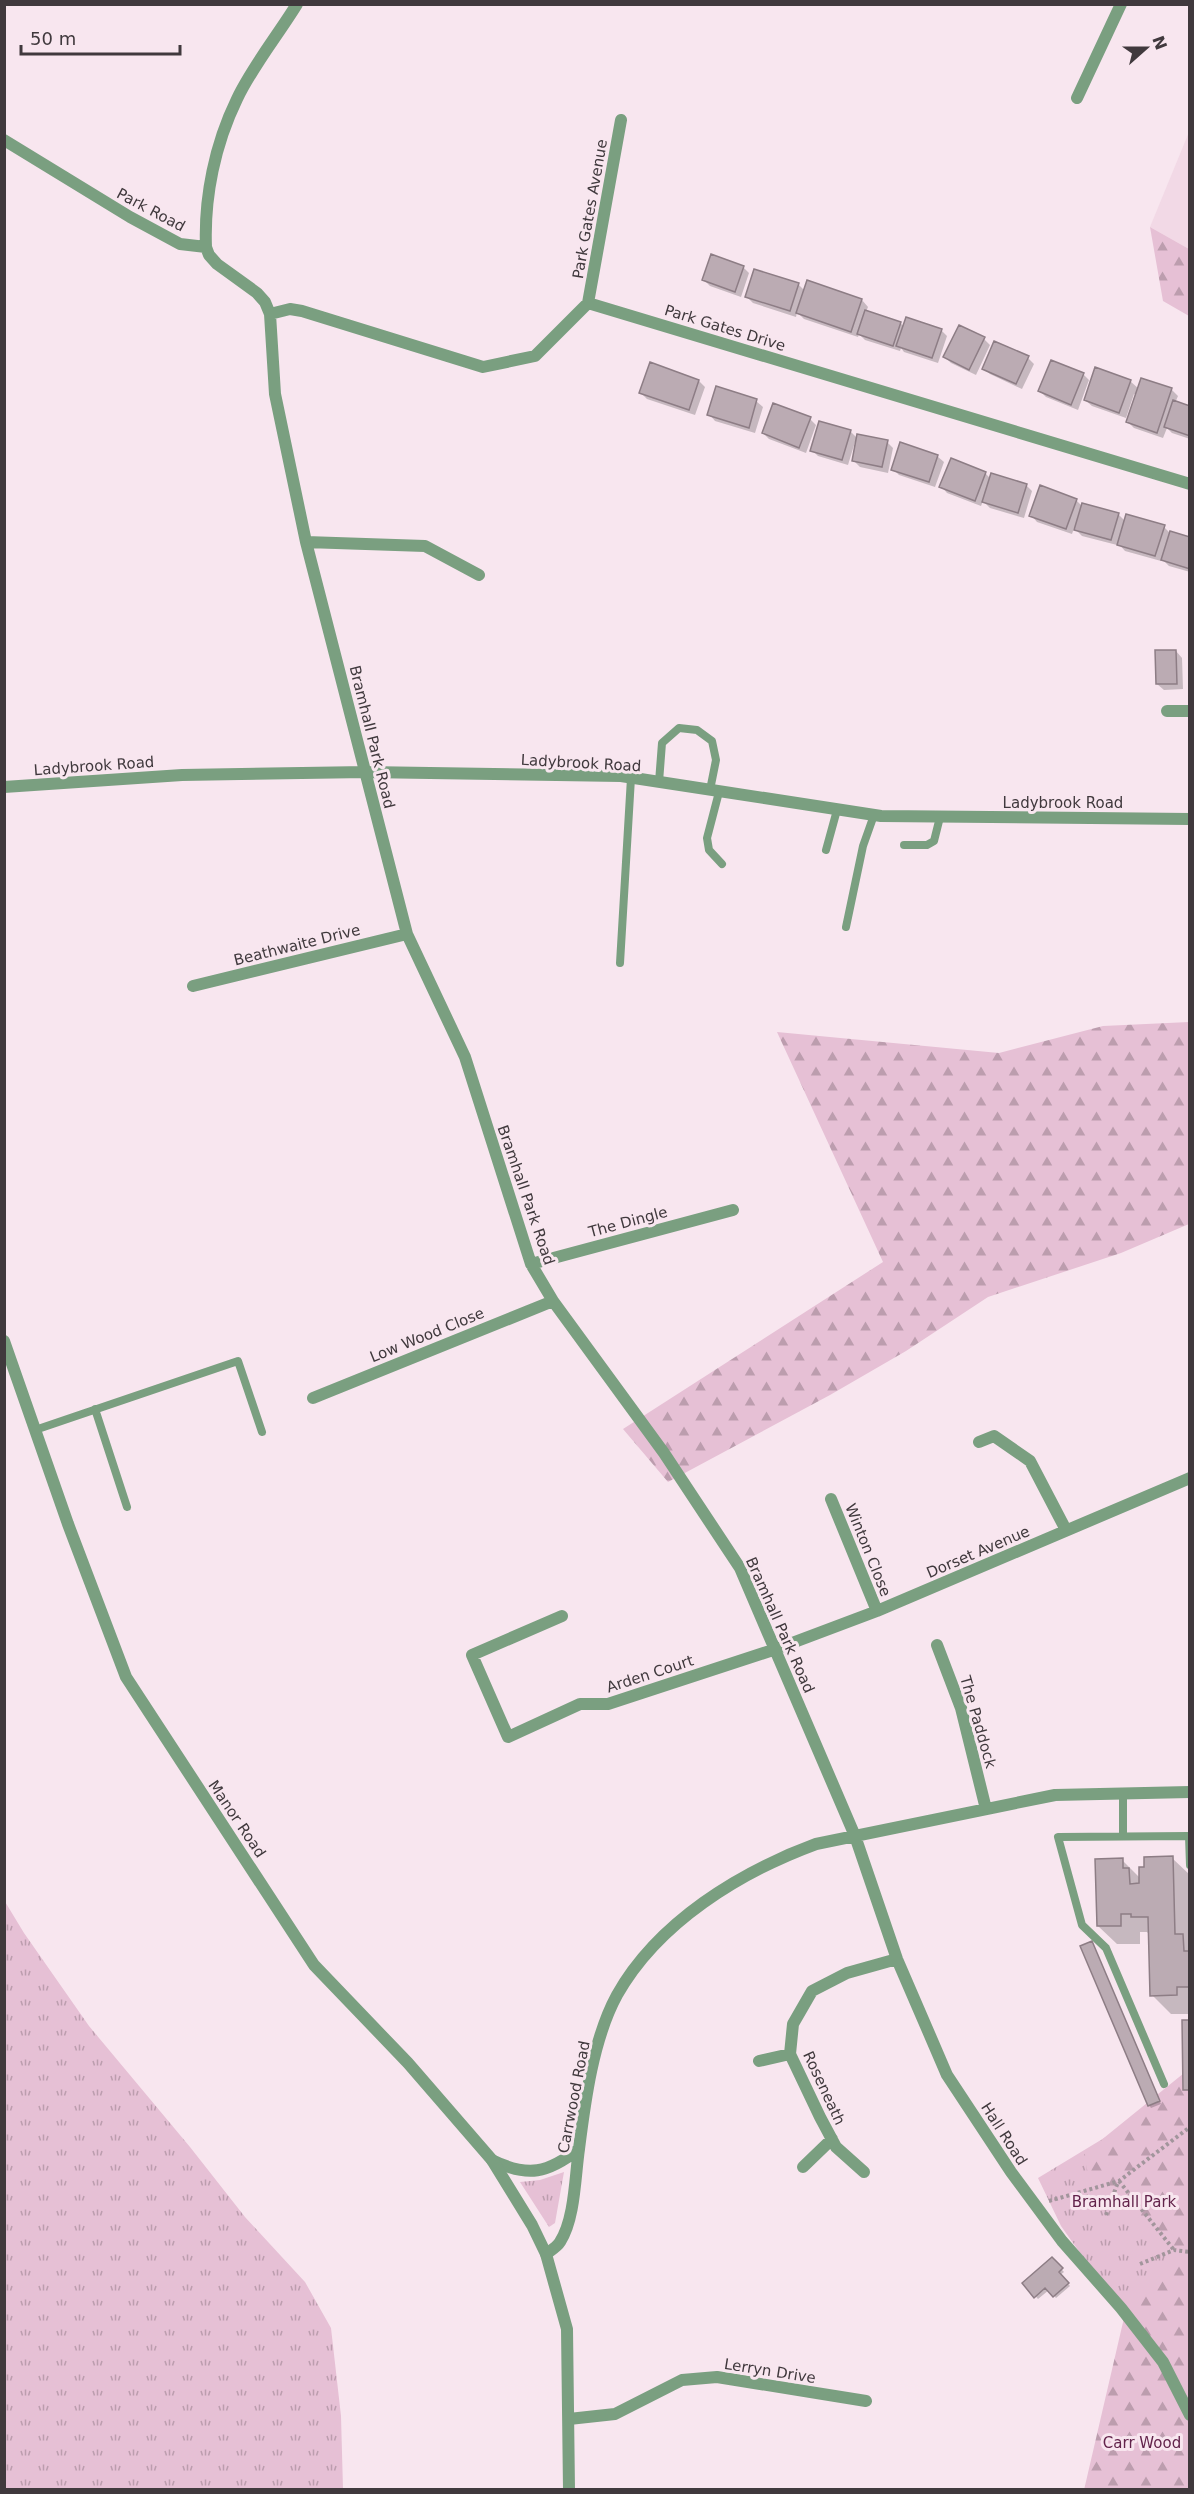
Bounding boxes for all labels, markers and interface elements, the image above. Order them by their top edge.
scale bar [21,18,180,56]
north arrow [1116,18,1176,78]
text: 50 m [30,28,76,49]
text: N [1148,33,1171,52]
street label: Park Gates Avenue [569,138,611,280]
street label: Park Road [114,184,188,236]
street label: Park Gates Drive [662,301,788,355]
street label: Bramhall Park Road [345,664,399,810]
street label: Ladybrook Road [520,751,642,775]
street label: Ladybrook Road [33,753,155,779]
street label: Ladybrook Road [1003,794,1123,812]
street label: Beathwaite Drive [232,921,362,969]
street label: Bramhall Park Road [494,1123,558,1267]
street label: The Dingle [586,1203,669,1241]
street label: Low Wood Close [367,1304,487,1366]
street label: Winton Close [841,1501,895,1599]
street label: Dorset Avenue [924,1522,1032,1582]
street label: Bramhall Park Road [742,1554,818,1696]
street label: Arden Court [604,1651,696,1697]
street label: The Paddock [956,1673,1000,1771]
street label: Manor Road [205,1777,269,1861]
street label: Carrwood Road [554,2039,594,2155]
street label: Roseneath [799,2048,849,2128]
street label: Hall Road [977,2099,1031,2169]
park label: Bramhall Park [1072,2193,1177,2211]
street label: Lerryn Drive [723,2355,817,2387]
park label: Carr Wood [1103,2434,1181,2452]

